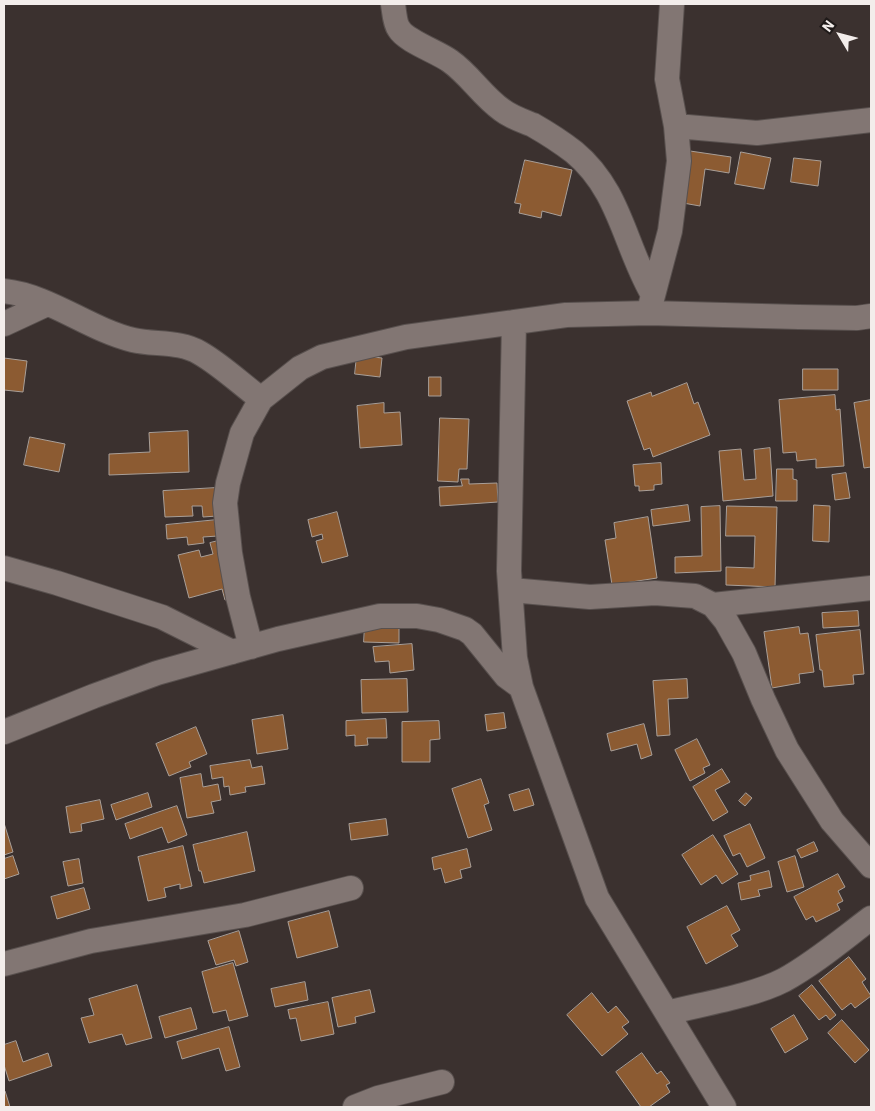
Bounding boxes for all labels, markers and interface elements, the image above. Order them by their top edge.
north arrow [815,10,865,60]
text: N [818,17,838,35]

